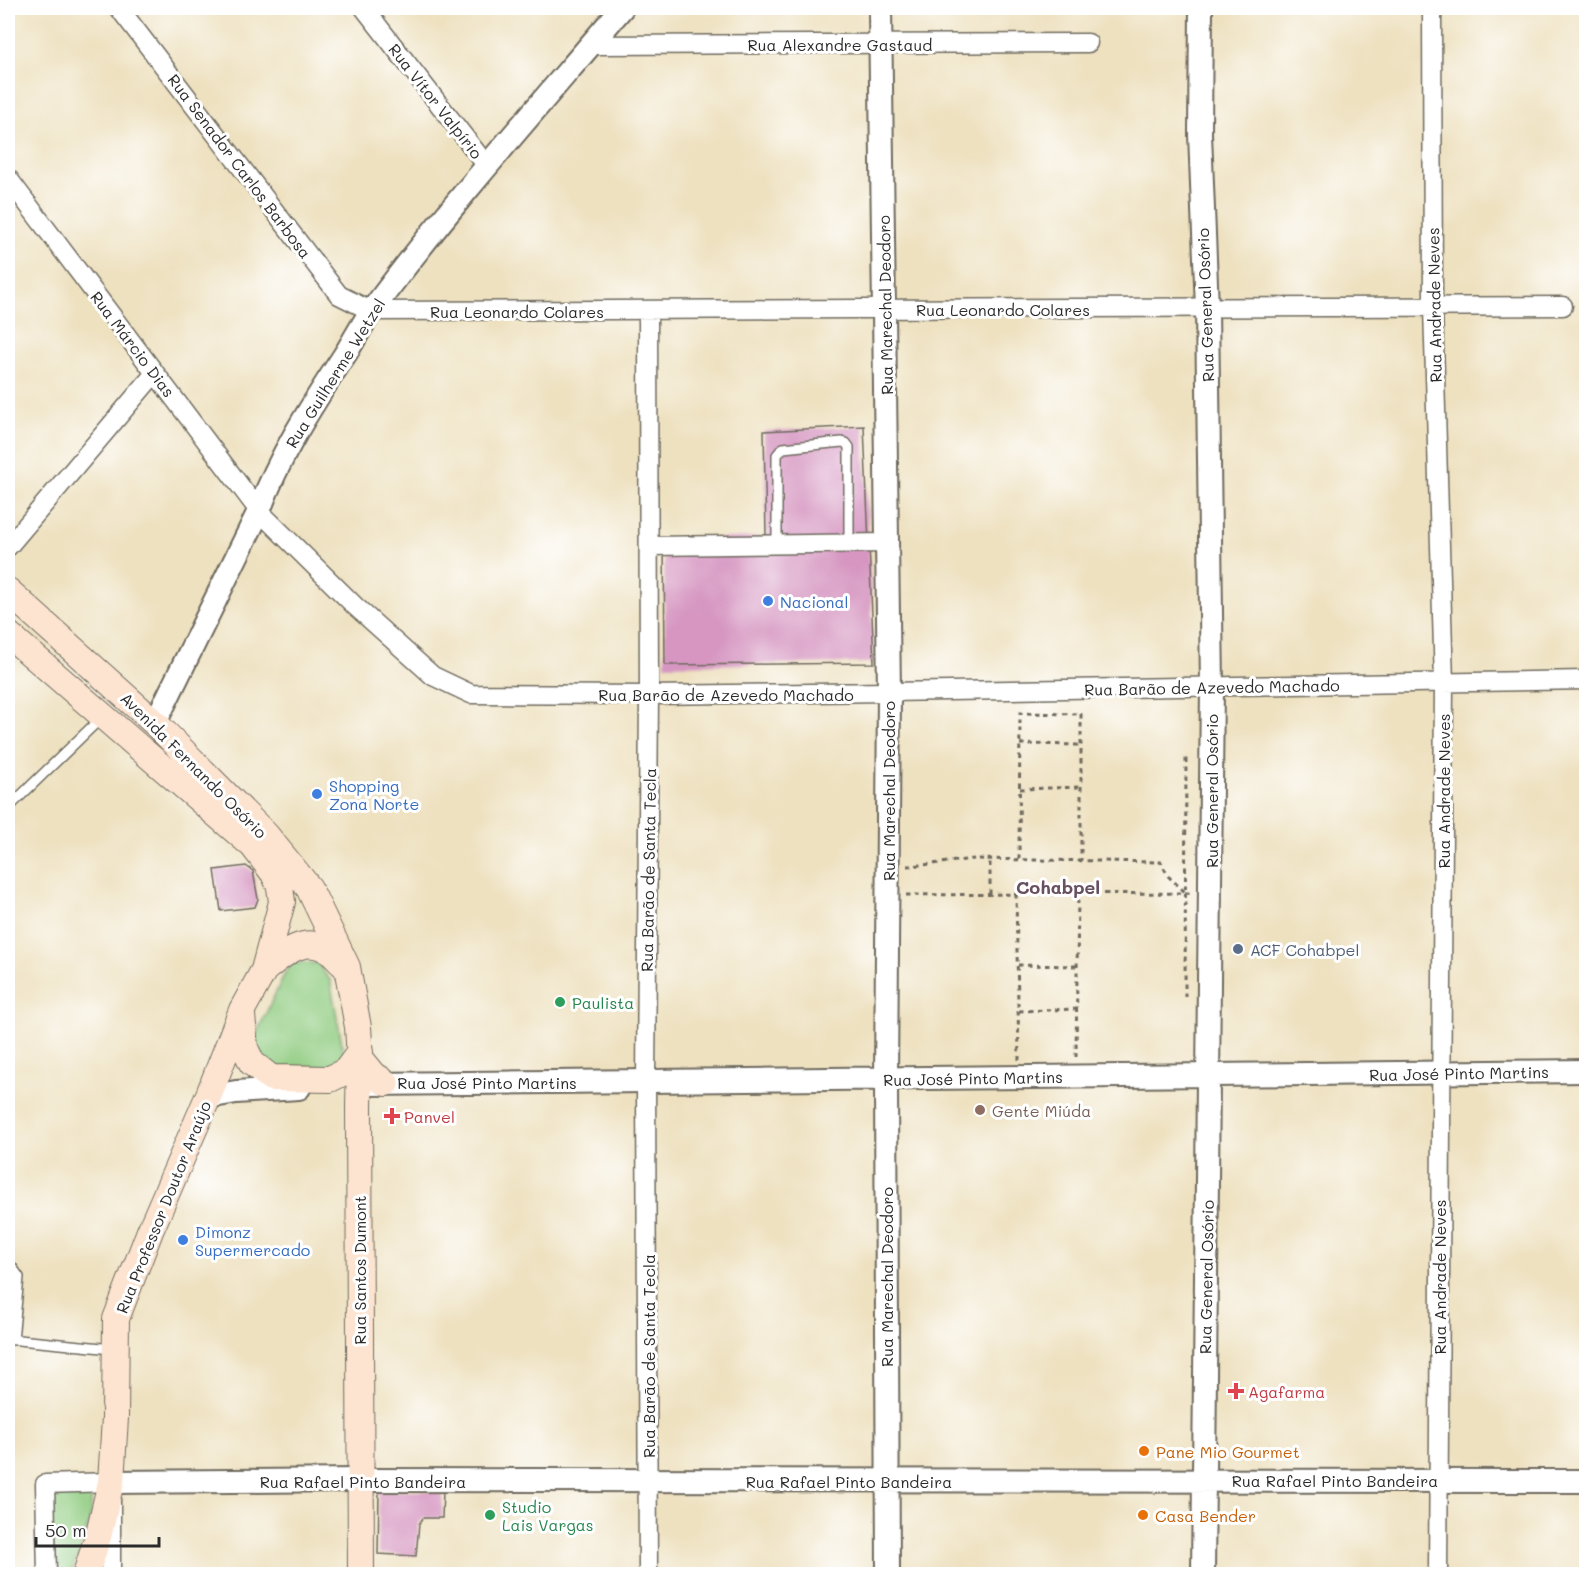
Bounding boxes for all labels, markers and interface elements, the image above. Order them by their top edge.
street label: Rua Alexandre Gastaud [748,34,932,55]
street label: Rua Vítor Valpírio [384,39,488,163]
street label: Rua Senador Carlos Barbosa [164,70,316,263]
street label: Rua Marechal Deodoro [873,215,897,395]
street label: Rua Andrade Neves [1422,227,1446,383]
street label: Rua General Osório [1192,228,1218,382]
street label: Rua Márcio Dias [86,287,180,401]
street label: Rua Guilherme Wetzel [280,294,390,452]
street label: Rua Leonardo Colares [916,299,1090,320]
street label: Rua Leonardo Colares [430,301,604,322]
place label: Nacional [780,591,848,612]
marker: Nacional [761,594,775,608]
street label: Rua Barão de Azevedo Machado [1084,674,1340,700]
street label: Rua Barão de Azevedo Machado [598,684,854,705]
street label: Avenida Fernando Osório [116,687,272,843]
street label: Rua Marechal Deodoro [878,701,899,881]
street label: Rua Andrade Neves [1433,713,1454,869]
street label: Rua General Osório [1201,714,1222,868]
street label: Rua Barão de Santa Tecla [636,768,660,972]
place label: Shopping Zona Norte [329,775,419,814]
marker: Shopping Zona Norte [310,787,324,801]
district label: Cohabpel [1016,875,1100,899]
place label: ACF Cohabpel [1250,939,1360,960]
marker: ACF Cohabpel [1231,942,1245,956]
place label: Paulista [572,992,634,1013]
marker: Paulista [553,995,567,1009]
street label: Rua José Pinto Martins [1369,1061,1549,1085]
street label: Rua José Pinto Martins [883,1066,1063,1090]
street label: Rua José Pinto Martins [397,1072,577,1093]
street label: Rua Professor Doutor Araújo [111,1098,215,1316]
place label: Gente Miúda [992,1100,1091,1121]
marker: Gente Miúda [973,1103,987,1117]
place label: Panvel [404,1106,455,1127]
marker: Panvel [385,1109,399,1123]
street label: Rua Marechal Deodoro [876,1187,897,1367]
street label: Rua Santos Dumont [349,1195,370,1345]
street label: Rua Andrade Neves [1429,1199,1450,1355]
street label: Rua General Osório [1194,1200,1218,1354]
place label: Dimonz Supermercado [195,1221,310,1260]
marker: Dimonz Supermercado [176,1233,190,1247]
street label: Rua Barão de Santa Tecla [638,1254,659,1458]
place label: Agafarma [1248,1381,1325,1402]
marker: Agafarma [1229,1384,1243,1398]
place label: Pane Mio Gourmet [1156,1441,1300,1462]
marker: Pane Mio Gourmet [1137,1444,1151,1458]
street label: Rua Rafael Pinto Bandeira [1232,1470,1438,1491]
street label: Rua Rafael Pinto Bandeira [260,1471,466,1492]
street label: Rua Rafael Pinto Bandeira [746,1471,952,1492]
place label: Studio Lais Vargas [502,1496,594,1535]
place label: Casa Bender [1155,1505,1256,1526]
marker: Studio Lais Vargas [483,1508,497,1522]
marker: Casa Bender [1136,1508,1150,1522]
scale bar [36,1510,159,1548]
text: 50 m [45,1518,87,1542]

